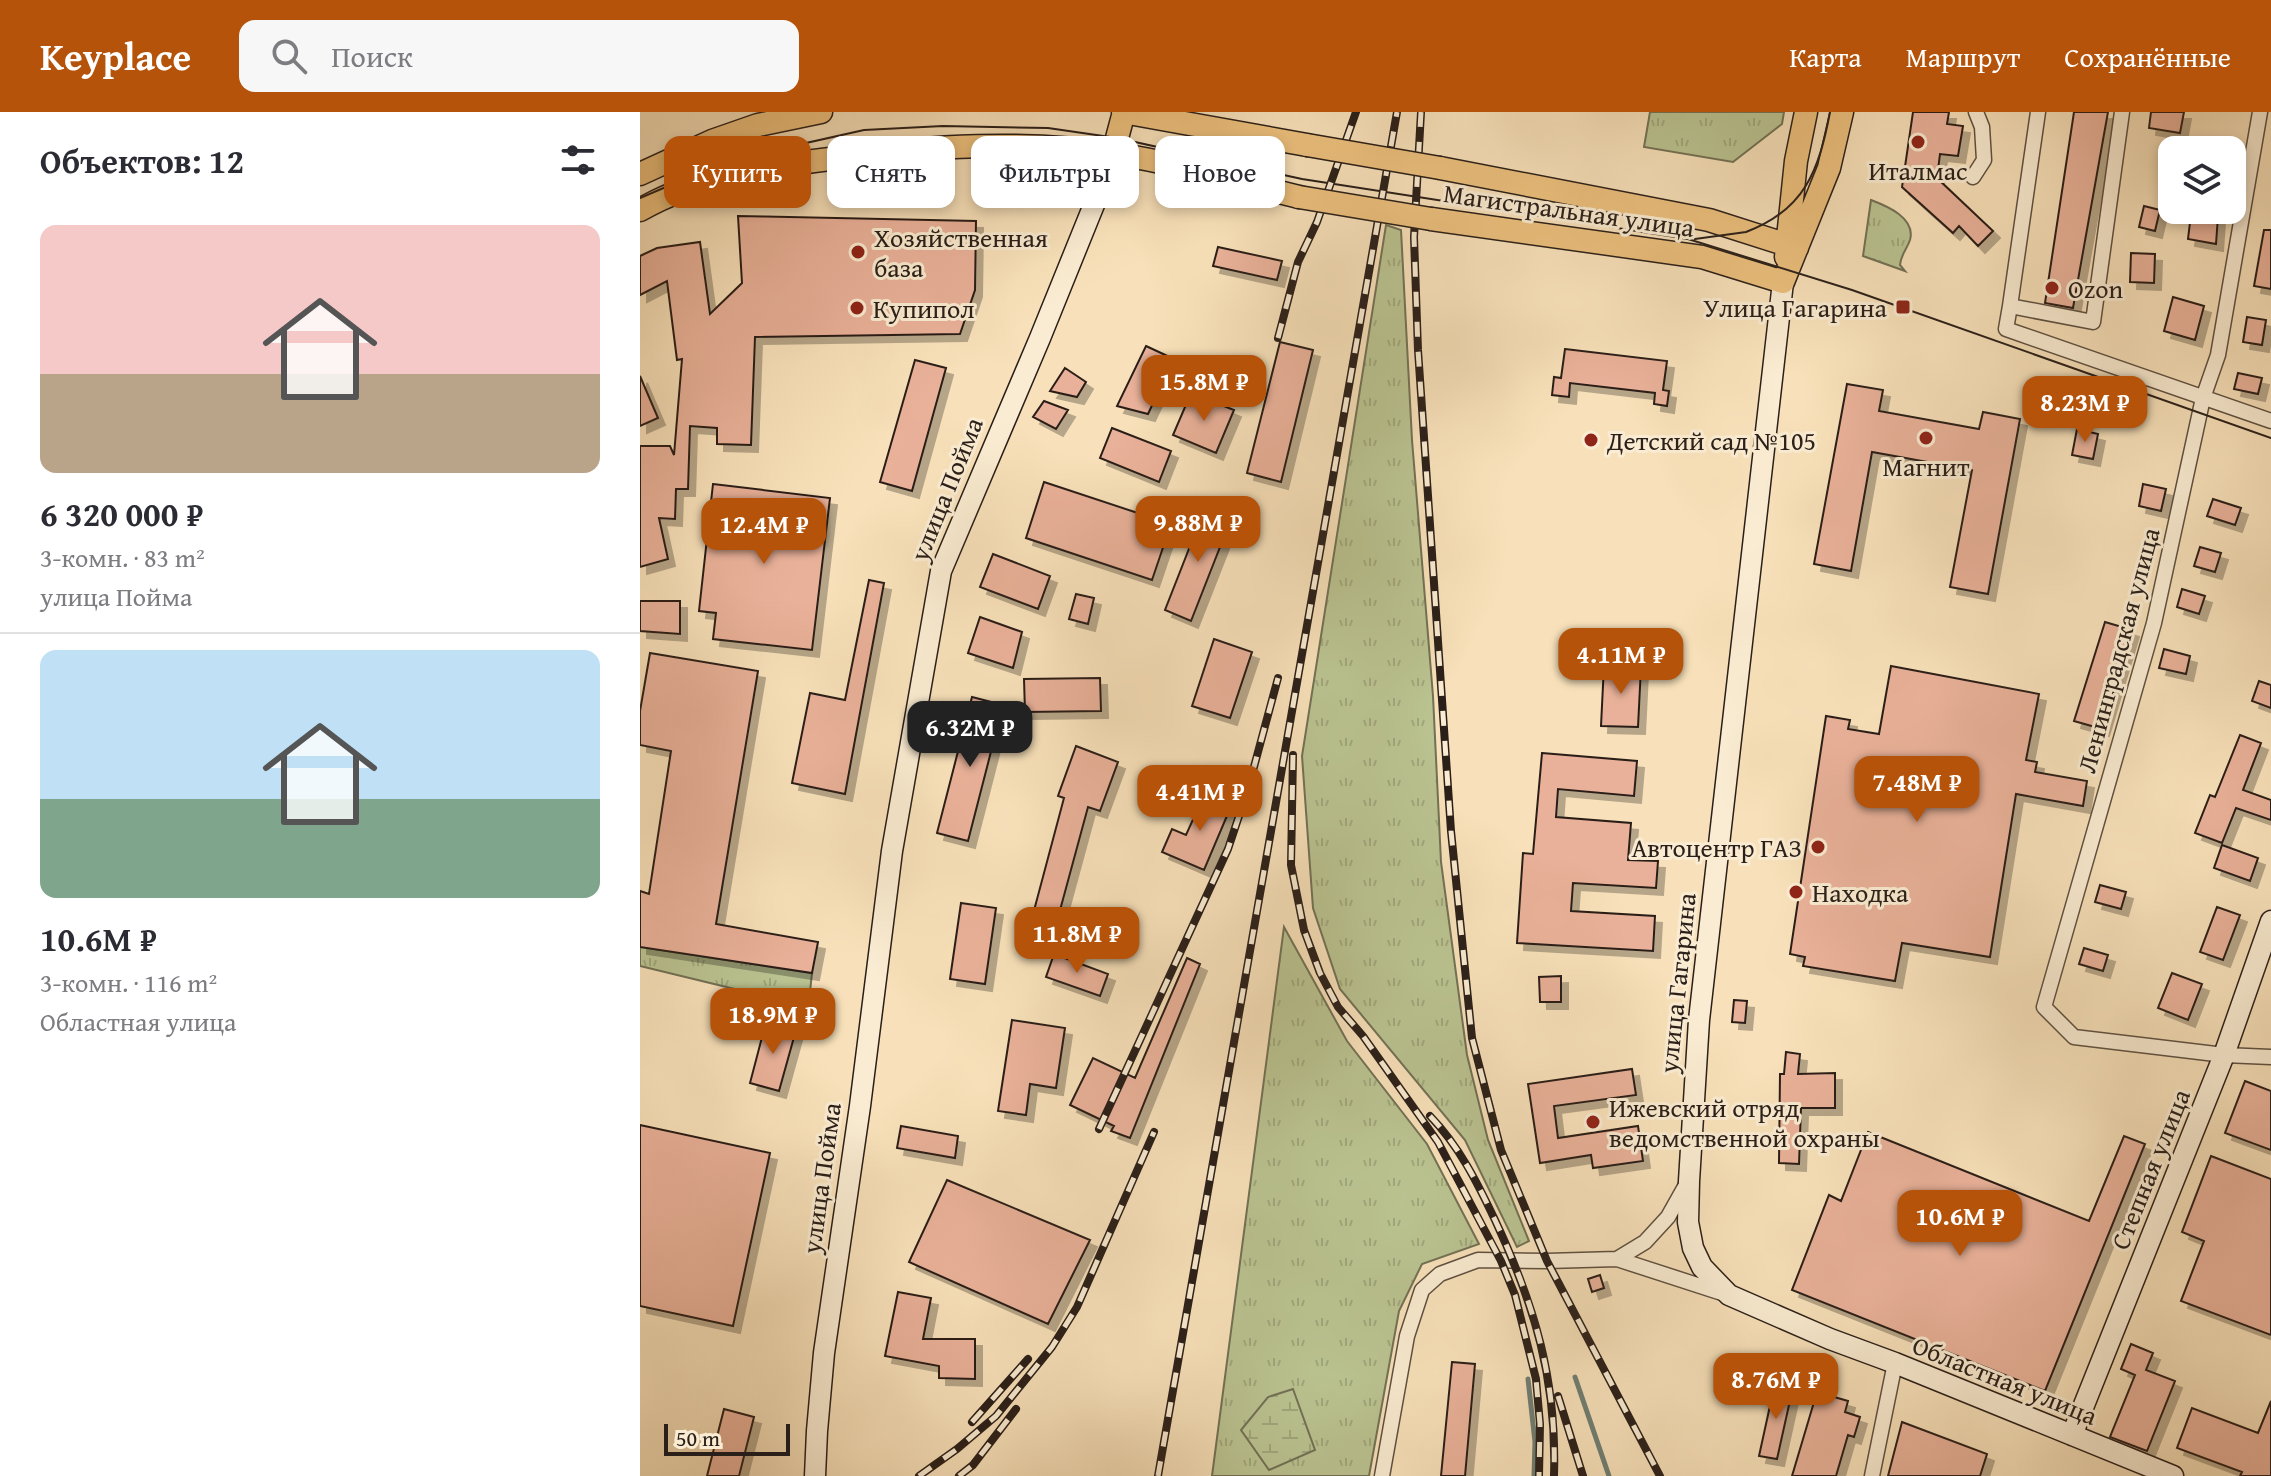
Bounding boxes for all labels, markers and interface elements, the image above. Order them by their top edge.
search box [239,20,799,92]
text: Keyplace [40,28,191,84]
icon: search [267,34,311,78]
text: Поиск [331,34,413,78]
text: Карта [1789,36,1862,77]
text: Маршрут [1906,36,2020,77]
text: Сохранённые [2064,36,2231,77]
marker: Италмас [1909,133,1927,151]
text: Объектов: 12 [40,136,244,185]
chip: Купить [664,136,811,208]
chip: Снять [827,136,955,208]
chip: Фильтры [971,136,1139,208]
chip: Новое [1155,136,1285,208]
map controls [2158,136,2246,224]
button: layers [2158,136,2246,224]
icon: filters [556,138,600,182]
place label: Италмас [1868,151,1968,190]
street label: Магистральная улица [1441,173,1698,247]
place label: Хозяйственная база [874,218,1048,287]
marker: Хозяйственная база [849,243,867,261]
place label: Ozon [2068,269,2123,308]
icon: home [248,277,392,421]
marker: Ozon [2043,279,2061,297]
place label: Улица Гагарина [1703,288,1888,327]
place label: Купипол [873,289,975,328]
marker: Улица Гагарина [1894,298,1912,316]
marker: Купипол [848,299,866,317]
pin: 15.8M ₽ [1130,355,1278,423]
text: 15.8M ₽ [1159,361,1249,400]
pin: 8.23M ₽ [2011,376,2159,444]
text: 8.23M ₽ [2040,382,2130,421]
street label: улица Пойма [899,410,993,568]
place label: Детский сад №105 [1606,421,1816,460]
marker: Магнит [1917,429,1935,447]
marker: Детский сад №105 [1582,431,1600,449]
place label: Магнит [1883,447,1970,486]
text: 6 320 000 ₽ [40,489,203,538]
pin: 9.88M ₽ [1124,496,1272,564]
pin: 12.4M ₽ [690,498,838,566]
text: 9.88M ₽ [1153,502,1243,541]
text: 12.4M ₽ [719,504,809,543]
street label: Ленинградская улица [2066,522,2170,777]
text: 3-комн. · 83 m² [40,538,205,577]
text: улица Пойма [40,577,192,616]
pin: 4.11M ₽ [1547,628,1695,696]
text: 4.11M ₽ [1576,634,1666,673]
pin: 6.32M ₽ [896,701,1044,769]
icon: home [248,702,392,846]
text: 6.32M ₽ [925,707,1015,746]
pin: 7.48M ₽ [1843,756,1991,824]
text: 7.48M ₽ [1872,762,1962,801]
pin: 4.41M ₽ [1126,765,1274,833]
text: 4.41M ₽ [1155,771,1245,810]
place label: Автоцентр ГАЗ [1632,828,1802,867]
marker: Автоцентр ГАЗ [1809,838,1827,856]
place label: Находка [1812,873,1909,912]
marker: Находка [1787,883,1805,901]
street label: улица Гагарина [1648,890,1706,1076]
pin: 11.8M ₽ [1003,907,1151,975]
text: 11.8M ₽ [1032,913,1122,952]
text: 10.6M ₽ [40,914,157,963]
text: 3-комн. · 116 m² [40,963,217,1002]
pin: 18.9M ₽ [699,988,847,1056]
text: 18.9M ₽ [728,994,818,1033]
text: Областная улица [40,1002,236,1041]
street label: Степная улица [2100,1082,2200,1255]
place label: Ижевский отряд ведомственной охраны [1609,1088,1880,1157]
street label: улица Пойма [791,1099,851,1257]
marker: Ижевский отряд ведомственной охраны [1584,1113,1602,1131]
pin: 10.6M ₽ [1886,1190,2034,1258]
text: 10.6M ₽ [1915,1196,2005,1235]
street label: Областная улица [1907,1325,2104,1435]
pin: 8.76M ₽ [1702,1353,1850,1421]
text: 8.76M ₽ [1731,1359,1821,1398]
scale bar [664,1420,790,1456]
text: 50 m [676,1422,720,1454]

